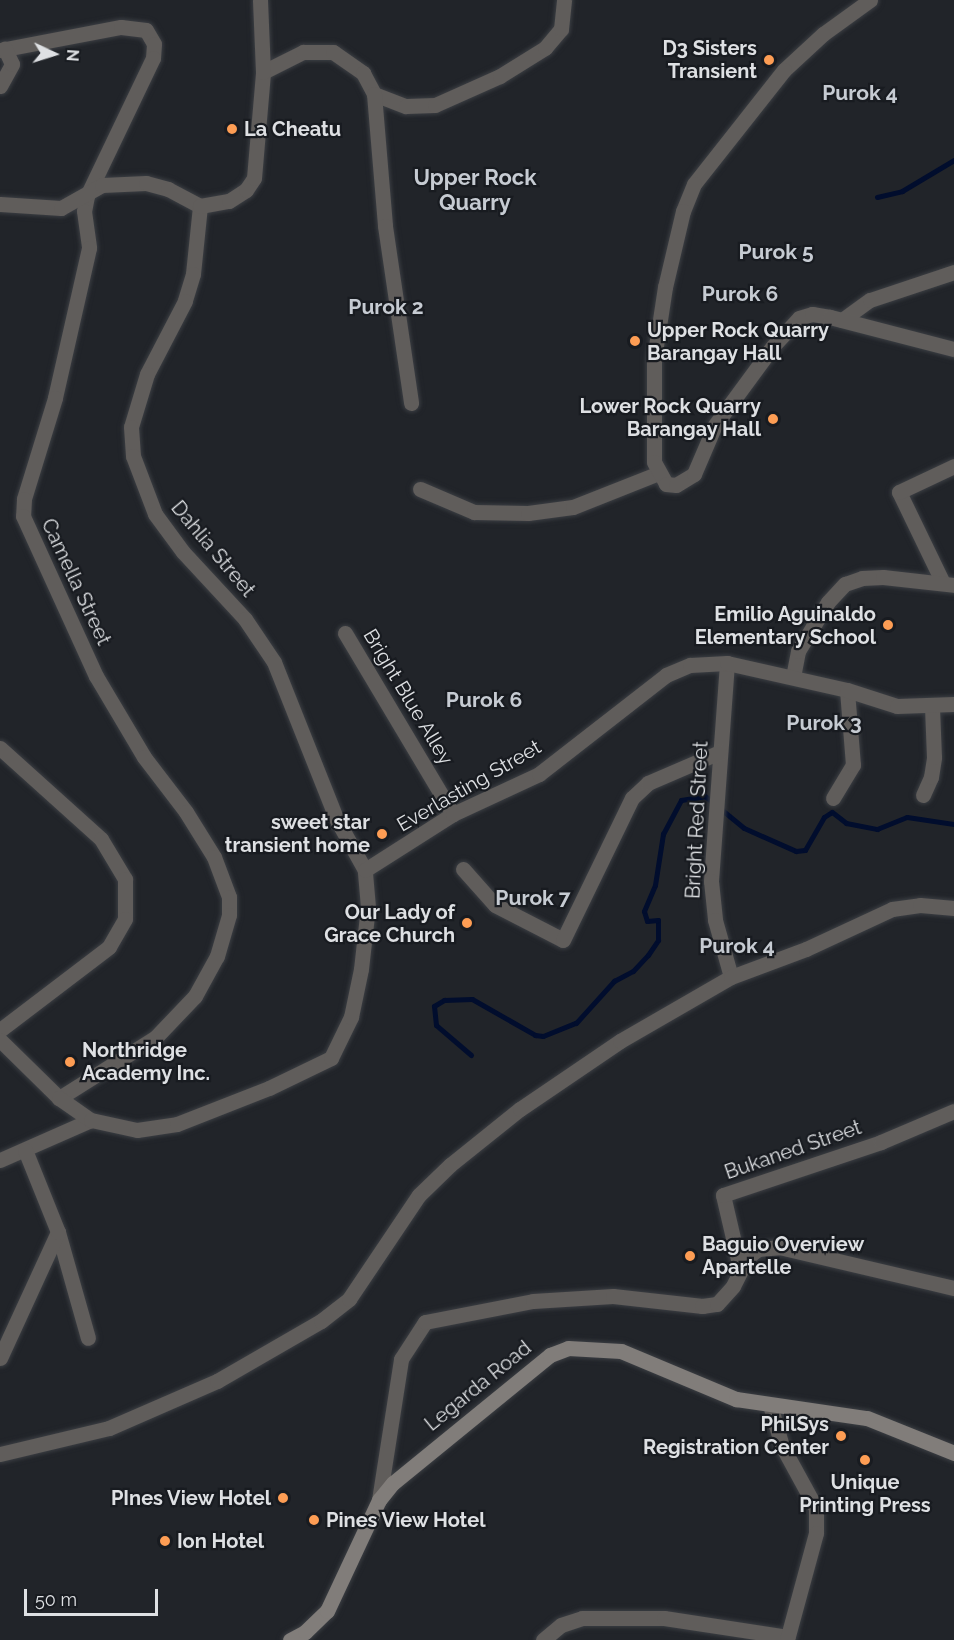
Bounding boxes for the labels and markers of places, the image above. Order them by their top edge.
place label: D3 Sisters Transient [662,36,757,83]
marker: D3 Sisters Transient [762,53,776,67]
place label: La Cheatu [244,117,341,141]
marker: La Cheatu [225,122,239,136]
place label: Upper Rock Quarry Barangay Hall [647,318,829,365]
marker: Upper Rock Quarry Barangay Hall [628,334,642,348]
place label: Lower Rock Quarry Barangay Hall [579,395,761,442]
marker: Lower Rock Quarry Barangay Hall [766,412,780,426]
place label: Emilio Aguinaldo Elementary School [694,602,876,649]
marker: Emilio Aguinaldo Elementary School [881,618,895,632]
place label: sweet star transient home [225,810,370,857]
marker: sweet star transient home [375,827,389,841]
place label: Our Lady of Grace Church [324,900,455,947]
marker: Our Lady of Grace Church [460,916,474,930]
place label: Northridge Academy Inc. [82,1038,211,1085]
marker: Northridge Academy Inc. [63,1055,77,1069]
place label: Baguio Overview Apartelle [702,1232,864,1279]
marker: Baguio Overview Apartelle [683,1249,697,1263]
place label: PhilSys Registration Center [643,1412,829,1459]
marker: PhilSys Registration Center [834,1429,848,1443]
marker: Unique Printing Press [858,1453,872,1467]
place label: Unique Printing Press [799,1470,931,1517]
place label: PInes View Hotel [110,1486,271,1510]
marker: PInes View Hotel [276,1491,290,1505]
place label: Pines View Hotel [326,1508,487,1532]
marker: Pines View Hotel [307,1513,321,1527]
place label: Ion Hotel [177,1529,264,1553]
marker: Ion Hotel [158,1534,172,1548]

